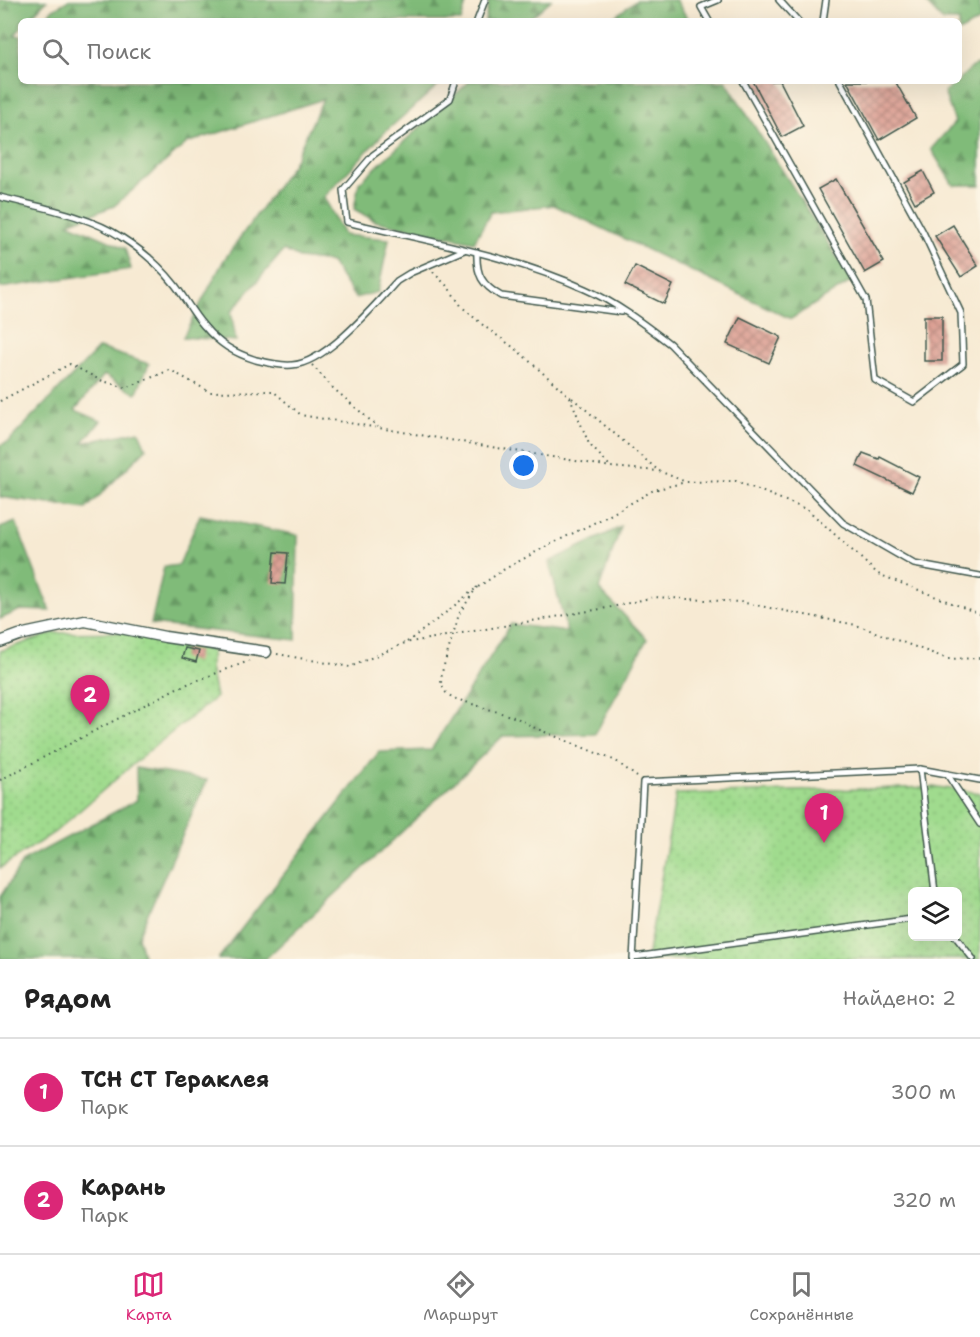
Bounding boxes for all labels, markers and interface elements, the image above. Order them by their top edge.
search box [18,18,962,84]
icon: search [39,35,72,68]
text: Поиск [87,37,151,66]
your location [509,451,538,480]
pin: 2 [70,676,110,725]
pin: 1 [804,794,844,843]
map controls [908,887,962,941]
button: layers [908,887,962,941]
text: Рядом [24,981,111,1016]
text: Найдено: 2 [843,985,956,1011]
text: ТСН СТ Гераклея [81,1065,269,1094]
text: 1 [39,1079,48,1105]
text: 300 m [890,1079,956,1105]
text: Парк [81,1094,128,1120]
text: Карань [81,1173,166,1202]
text: 2 [37,1187,51,1213]
text: 320 m [892,1187,956,1213]
text: Парк [81,1202,128,1228]
tab: Карта [126,1268,172,1325]
tab: Маршрут [423,1268,498,1325]
tab: Сохранённые [750,1268,854,1325]

